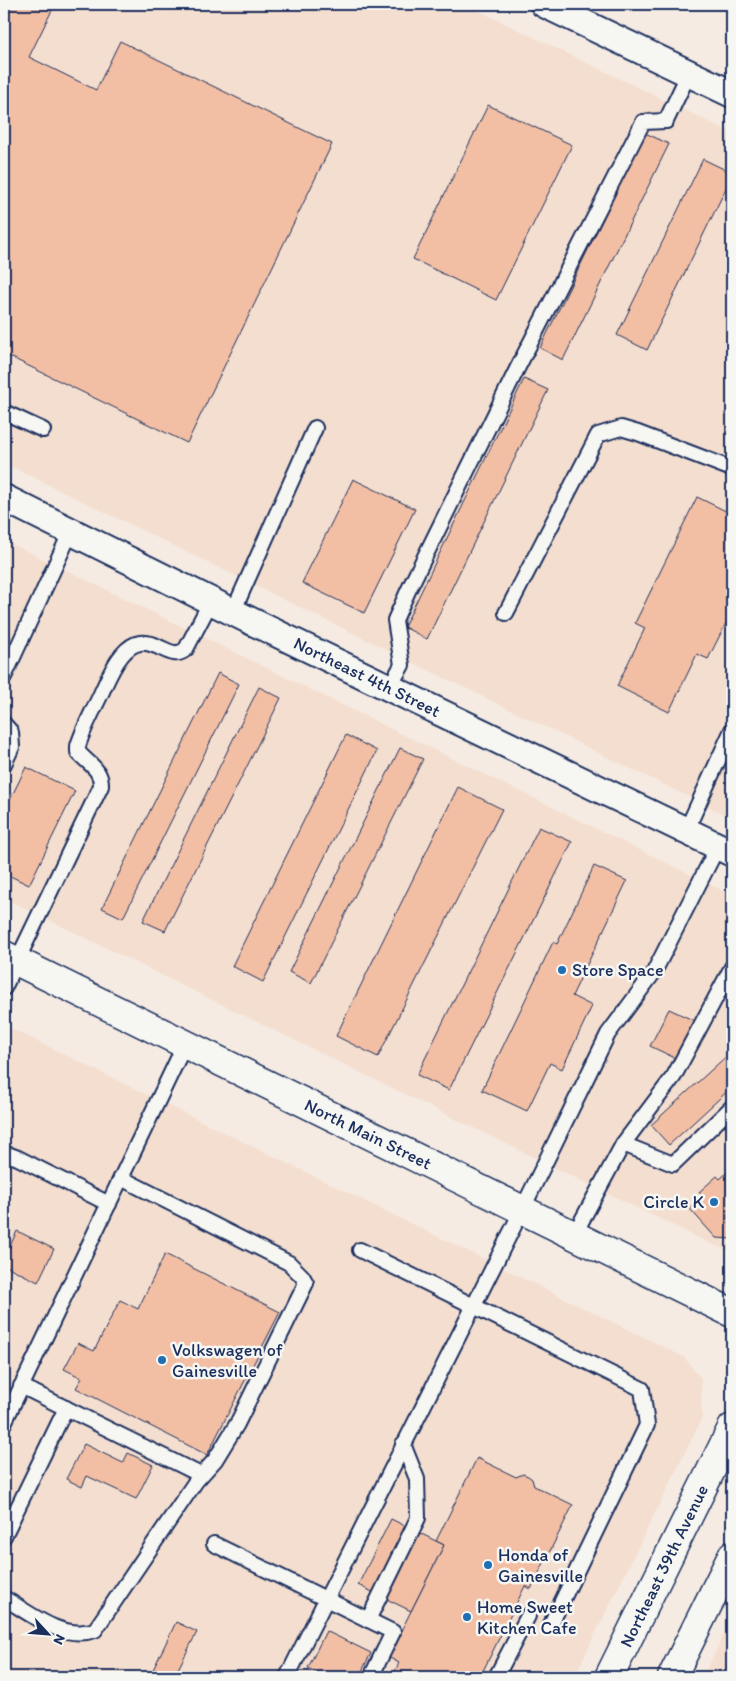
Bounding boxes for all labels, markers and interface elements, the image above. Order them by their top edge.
street label: Northeast 4th Street [290,632,444,722]
place label: Store Space [572,959,664,981]
marker: Store Space [556,964,568,976]
street label: North Main Street [301,1094,435,1174]
place label: Circle K [643,1191,704,1213]
marker: Circle K [708,1196,720,1208]
place label: Volkswagen of Gainesville [172,1339,283,1382]
marker: Volkswagen of Gainesville [156,1354,168,1366]
street label: Northeast 39th Avenue [615,1481,713,1651]
place label: Honda of Gainesville [498,1544,583,1587]
marker: Honda of Gainesville [482,1559,494,1571]
place label: Home Sweet Kitchen Cafe [477,1596,577,1639]
north arrow [22,1608,72,1658]
marker: Home Sweet Kitchen Cafe [461,1611,473,1623]
text: N [50,1632,69,1647]

